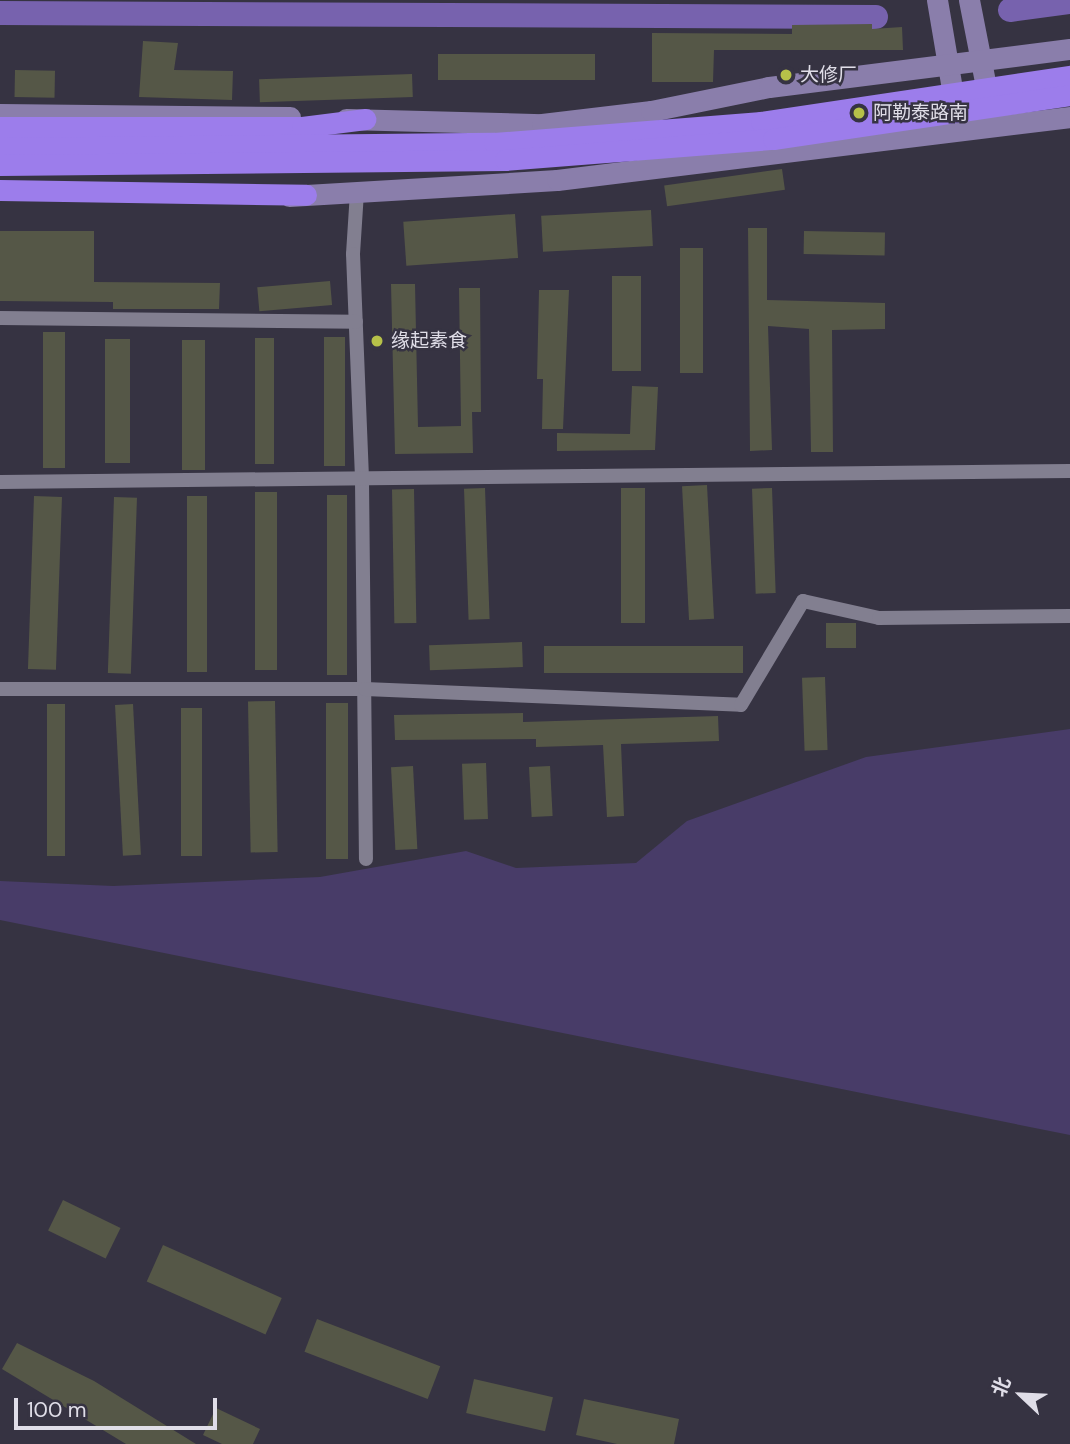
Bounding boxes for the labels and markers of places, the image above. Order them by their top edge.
place label: 大修厂 [800,64,857,86]
marker: 大修厂 [778,67,794,83]
place label: 阿勒泰路南 [873,102,968,124]
marker: 阿勒泰路南 [851,105,867,121]
place label: 缘起素食 [391,330,467,352]
marker: 缘起素食 [369,333,385,349]

